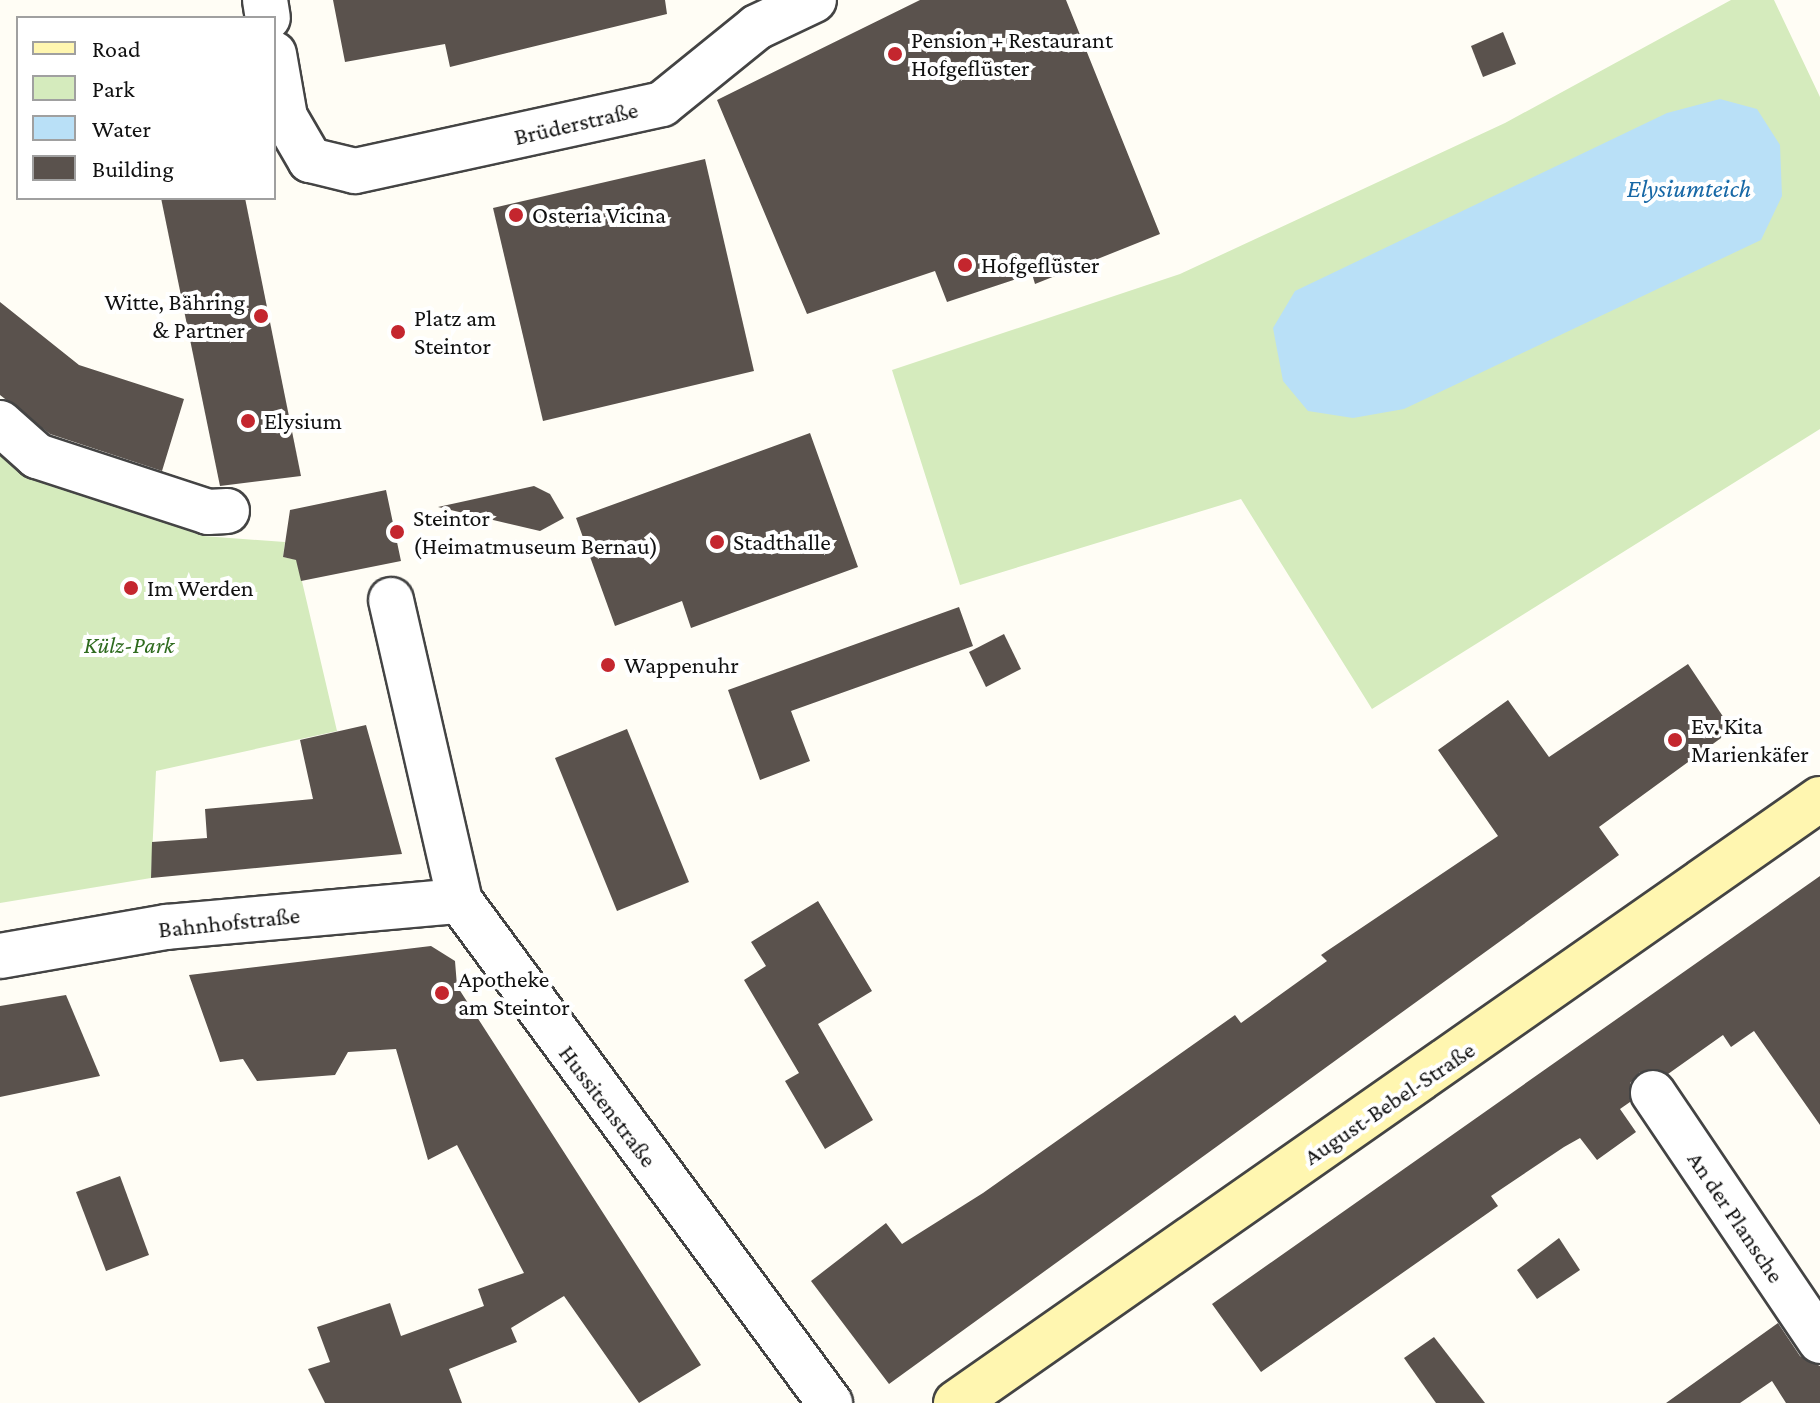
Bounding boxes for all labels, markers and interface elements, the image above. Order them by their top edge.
legend [16,16,276,200]
place label: Pension + Restaurant Hofgeflüster [911,26,1113,82]
text: Road [92,35,141,62]
marker: Pension + Restaurant Hofgeflüster [886,45,904,63]
text: Park [92,75,135,102]
street label: Brüderstraße [511,95,641,151]
text: Water [92,115,151,142]
text: Building [92,155,174,182]
water label: Elysiumteich [1627,173,1751,205]
place label: Osteria Vicina [532,201,666,229]
marker: Osteria Vicina [507,206,525,224]
place label: Hofgeflüster [981,251,1100,279]
marker: Hofgeflüster [956,256,974,274]
place label: Witte, Bähring & Partner [104,288,245,344]
place label: Platz am Steintor [414,304,496,360]
marker: Witte, Bähring & Partner [252,307,270,325]
marker: Platz am Steintor [389,323,407,341]
place label: Elysium [264,407,342,435]
marker: Elysium [239,412,257,430]
place label: Steintor (Heimatmuseum Bernau) [413,504,658,560]
marker: Steintor (Heimatmuseum Bernau) [388,523,406,541]
place label: Stadthalle [733,528,831,556]
marker: Stadthalle [708,533,726,551]
place label: Im Werden [147,574,254,602]
marker: Im Werden [122,579,140,597]
park label: Külz-Park [84,631,174,659]
place label: Wappenuhr [624,651,739,679]
marker: Wappenuhr [599,656,617,674]
place label: Ev. Kita Marienkäfer [1691,712,1809,768]
marker: Ev. Kita Marienkäfer [1666,731,1684,749]
street label: Bahnhofstraße [157,900,301,944]
place label: Apotheke am Steintor [458,965,570,1021]
marker: Apotheke am Steintor [433,984,451,1002]
street label: August-Bebel-Straße [1298,1035,1480,1171]
street label: Hussitenstraße [553,1039,663,1173]
street label: An der Plansche [1681,1146,1791,1288]

